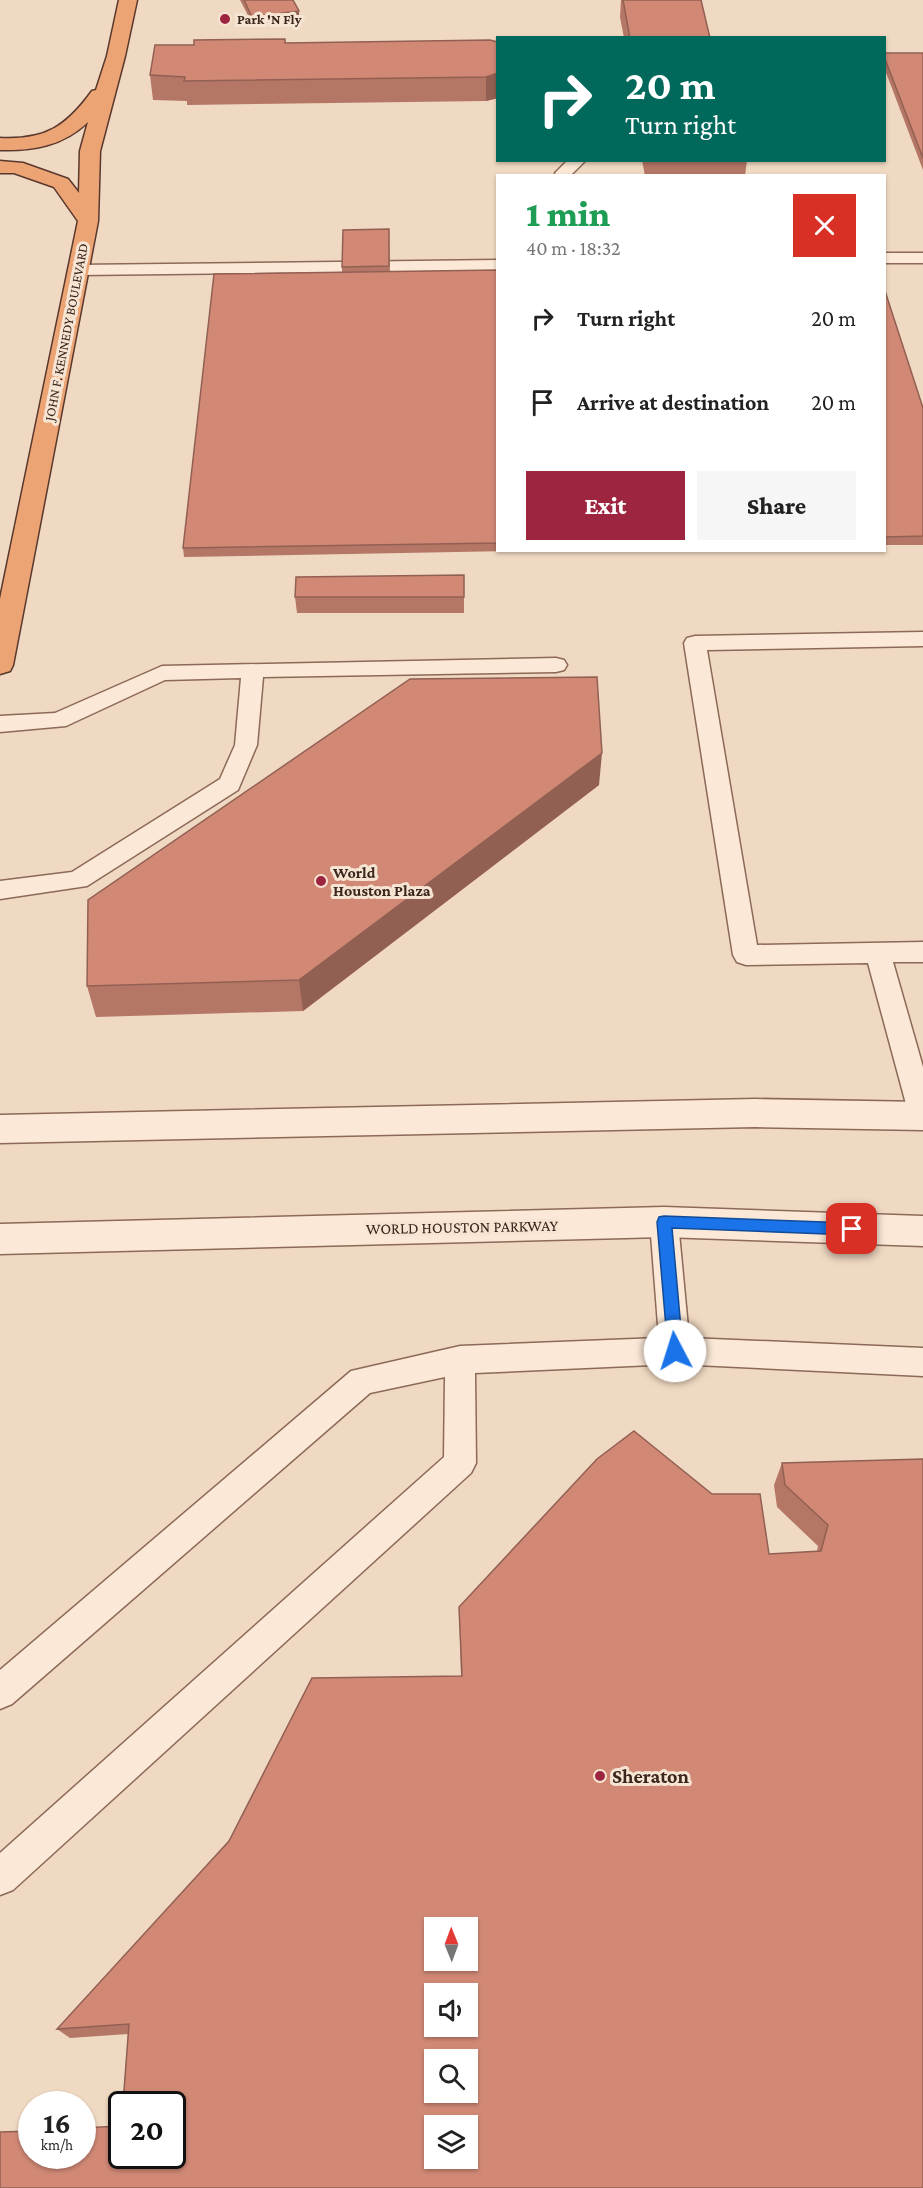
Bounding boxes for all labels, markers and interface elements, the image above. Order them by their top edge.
place label: Park 'N Fly [237,11,302,27]
marker: Park 'N Fly [218,12,232,26]
icon: right [526,60,604,138]
text: 20 m [625,61,716,108]
text: Turn right [625,110,736,140]
text: 1 min [526,194,610,234]
button: close [793,194,856,257]
text: 40 m · 18:32 [526,237,621,259]
street label: JOHN F. KENNEDY BOULEVARD [41,242,91,424]
icon: right [526,302,559,335]
text: Turn right [577,306,675,331]
text: 20 m [811,306,856,331]
icon: arrive [526,386,559,419]
text: Arrive at destination [577,390,769,415]
text: 20 m [811,390,856,415]
button: Exit [526,471,685,540]
button: Share [697,471,856,540]
place label: World Houston Plaza [332,864,431,899]
marker: World Houston Plaza [314,874,328,888]
pin [826,1203,877,1254]
icon: arrive [835,1212,868,1245]
street label: WORLD HOUSTON PARKWAY [366,1217,559,1237]
position arrow [643,1319,707,1383]
place label: Sheraton [612,1765,690,1787]
marker: Sheraton [593,1769,607,1783]
north arrow [424,1917,478,1971]
map controls [424,1917,478,2169]
button: sound [424,1983,478,2037]
button: search [424,2049,478,2103]
speed limit sign: 20 [108,2091,186,2169]
text: 16 [43,2106,71,2139]
button: layers [424,2115,478,2169]
text: km/h [41,2137,73,2153]

